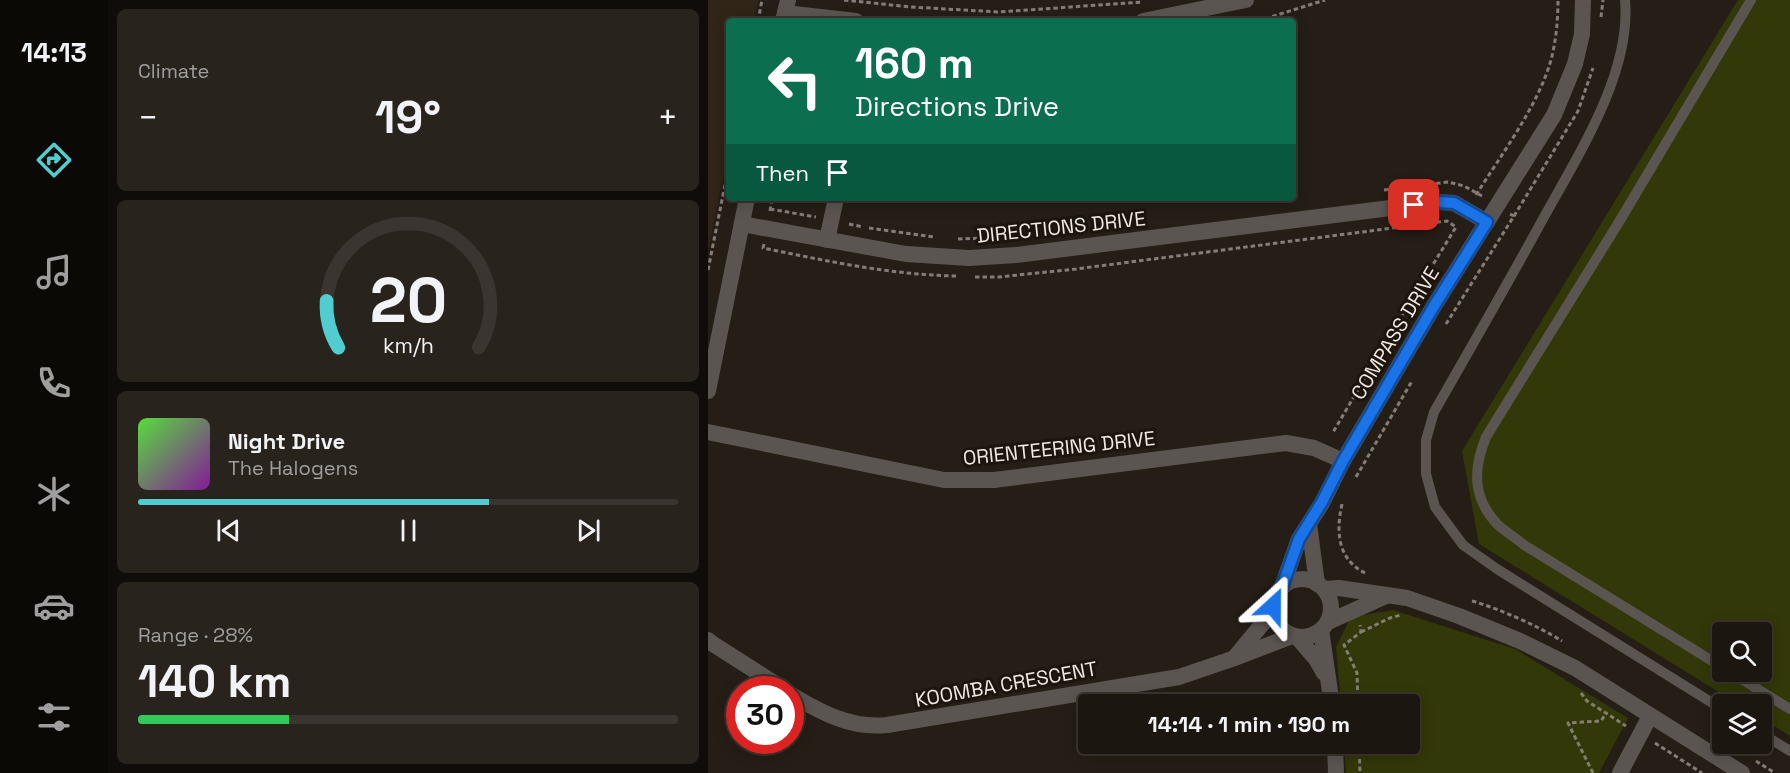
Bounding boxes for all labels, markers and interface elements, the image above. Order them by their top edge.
text: 14:13 [21,35,87,70]
text: 160 m [855,37,974,90]
icon: left [756,42,834,120]
text: Climate [138,58,209,84]
text: 19° [375,89,441,146]
text: Directions Drive [855,89,1059,124]
text: − [138,97,158,139]
text: + [658,97,678,139]
icon: directions [33,139,75,181]
icon: arrive [821,156,854,189]
text: Then [756,159,809,187]
pin [1388,179,1439,230]
icon: arrive [1397,188,1430,221]
street label: DIRECTIONS DRIVE [975,205,1147,249]
icon: music [33,251,75,293]
text: 20 [369,261,447,340]
street label: COMPASS DRIVE [1345,262,1445,404]
text: km/h [382,332,434,359]
icon: phone [33,362,75,404]
street label: ORIENTEERING DRIVE [962,425,1156,471]
text: Night Drive [228,427,345,455]
text: The Halogens [228,455,358,481]
icon: climate [33,473,75,515]
icon: previous [212,514,245,547]
icon: pause [392,514,425,547]
icon: next [572,514,605,547]
position arrow [1241,574,1305,638]
icon: car [33,585,75,627]
text: Range · 28% [138,622,253,648]
map controls [1712,622,1772,754]
button: search [1712,622,1772,682]
text: 140 km [138,653,291,710]
street label: KOOMBA CRESCENT [913,655,1099,713]
speed limit sign: 30 [726,676,804,754]
button: layers [1712,694,1772,754]
icon: filters [33,696,75,738]
text: 14:14 · 1 min · 190 m [1148,710,1350,738]

